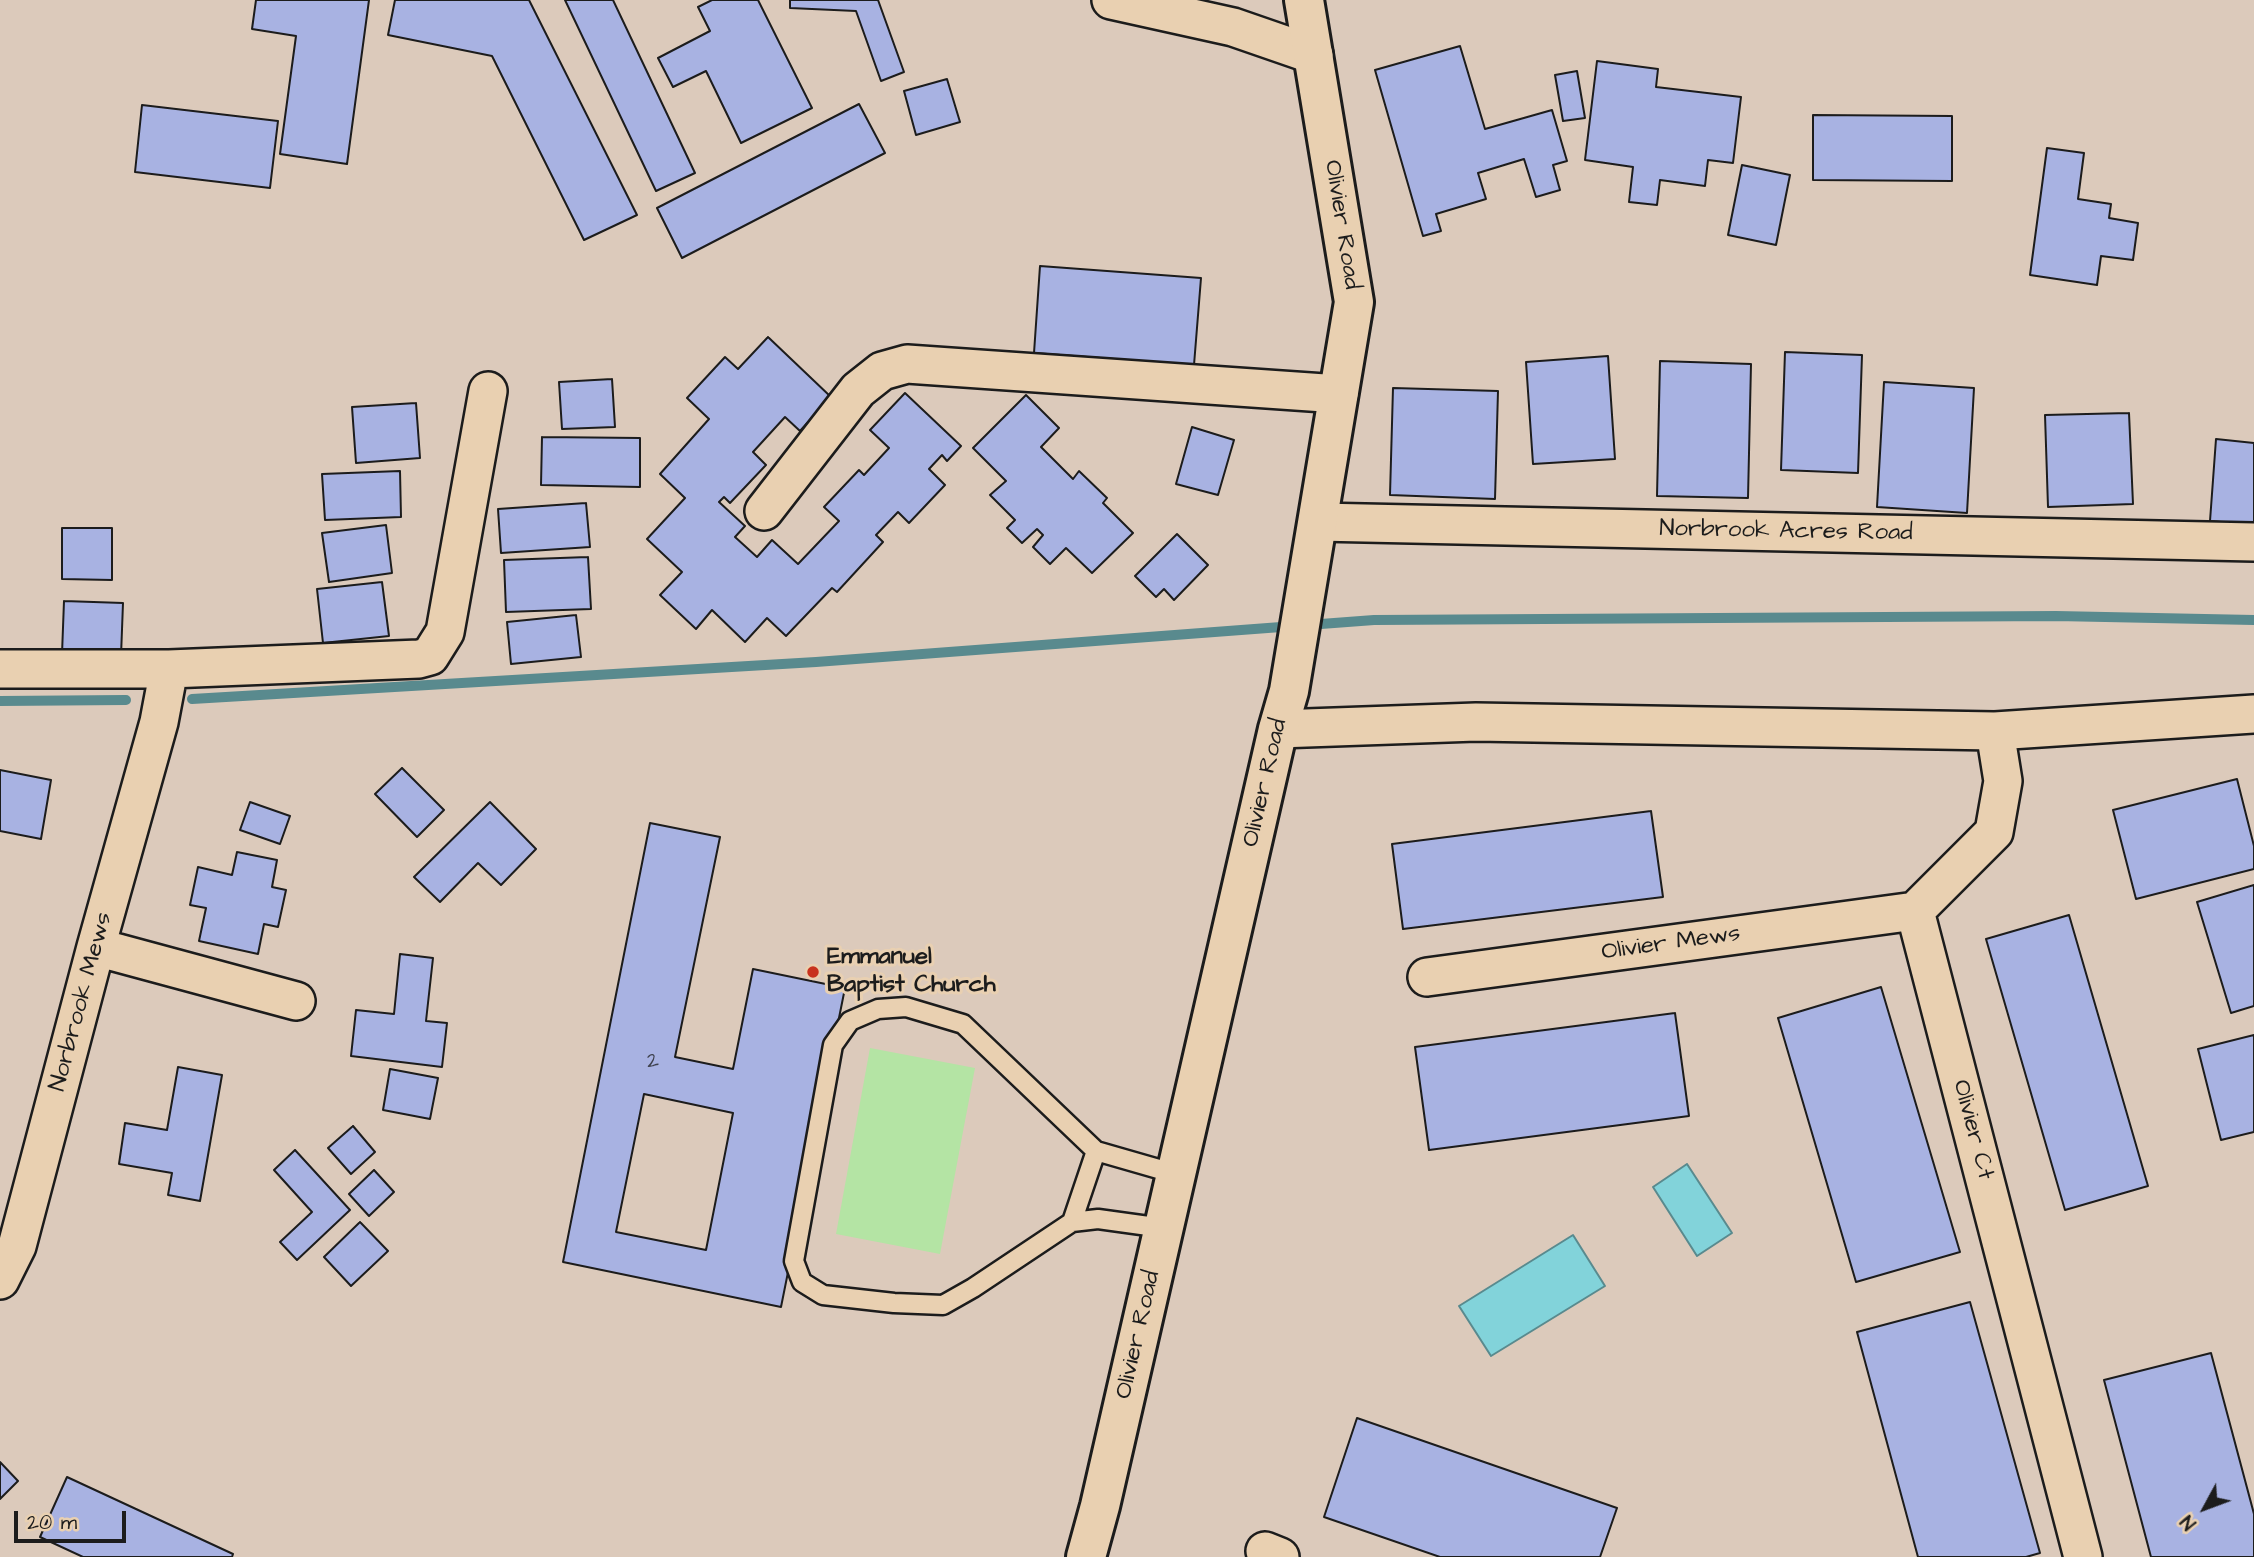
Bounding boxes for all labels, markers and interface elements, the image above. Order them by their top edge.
street label: Olivier Road [1317,158,1365,292]
street label: Norbrook Acres Road [1659,515,1913,549]
street label: Olivier Road [1237,716,1295,850]
street label: Norbrook Mews [44,909,120,1095]
street label: Olivier Mews [1600,920,1742,968]
place label: Emmanuel Baptist Church [827,944,996,1000]
marker: Emmanuel Baptist Church [805,964,821,980]
house number: 2 [647,1050,659,1076]
street label: Olivier Ct [1945,1077,1999,1183]
street label: Olivier Road [1110,1268,1168,1402]
north arrow [2170,1473,2240,1543]
scale bar [18,1498,130,1542]
text: 20 m [27,1508,77,1537]
text: N [2175,1509,2203,1535]

